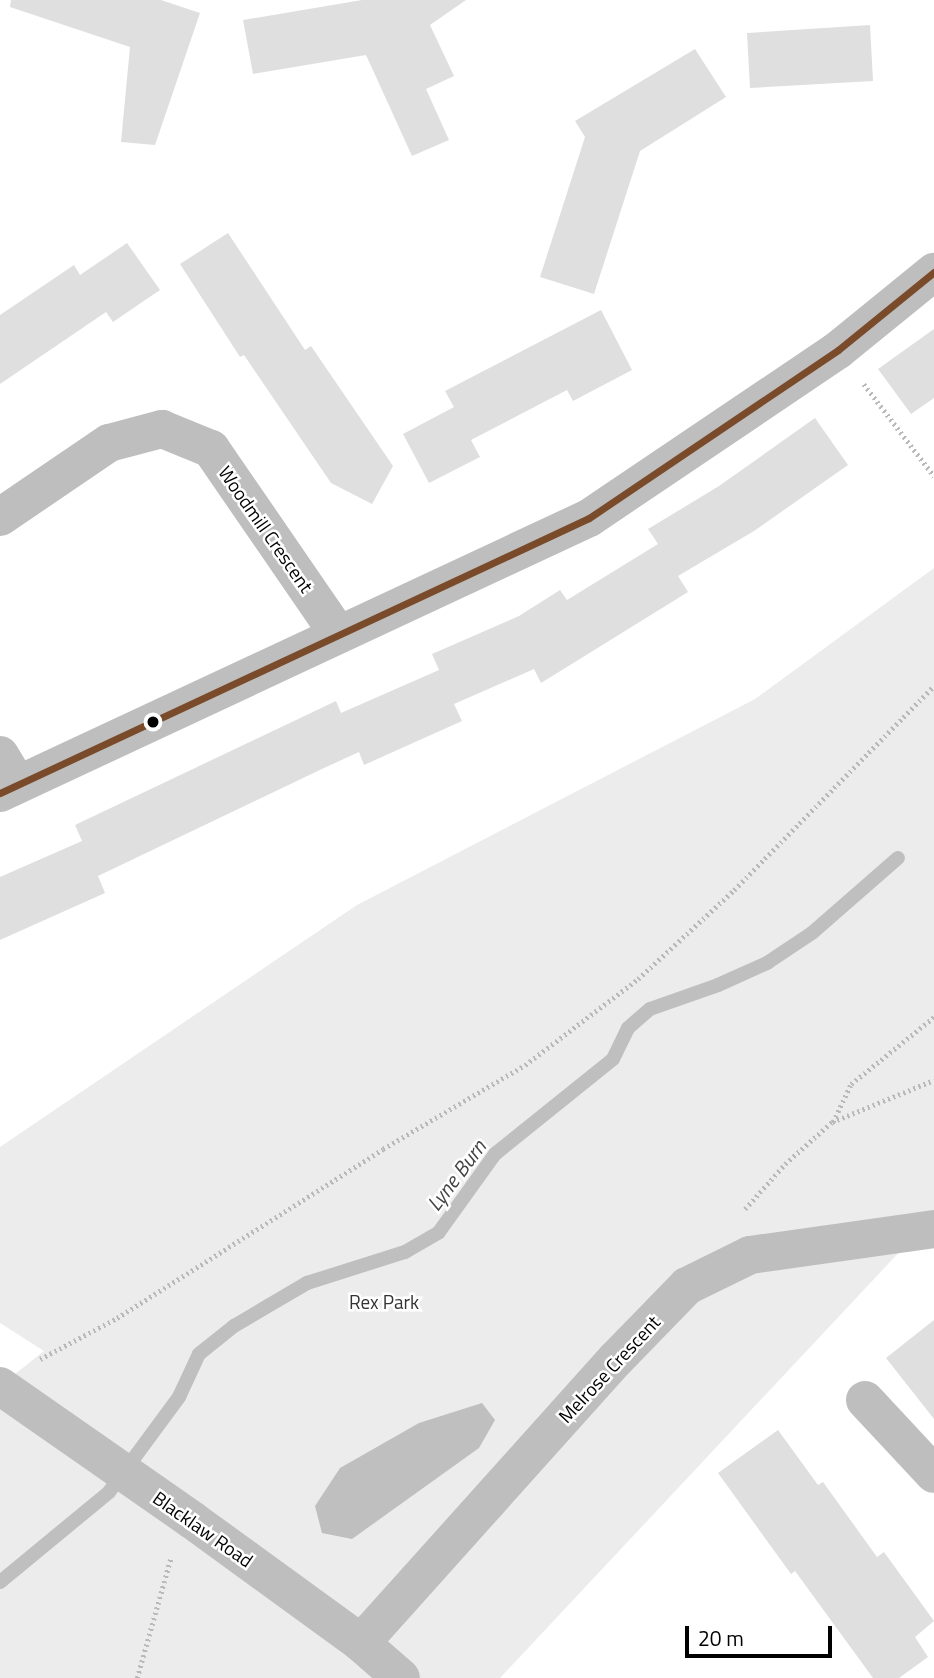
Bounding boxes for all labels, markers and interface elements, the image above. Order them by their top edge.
street label: Woodmill Crescent [214,461,318,597]
unlabelled marker [146,715,160,729]
water label: Lyne Burn [421,1135,491,1215]
park label: Rex Park [349,1291,419,1313]
street label: Melrose Crescent [553,1311,665,1427]
street label: Blacklaw Road [149,1486,257,1572]
scale bar [689,1612,836,1656]
text: 20 m [698,1622,744,1654]

